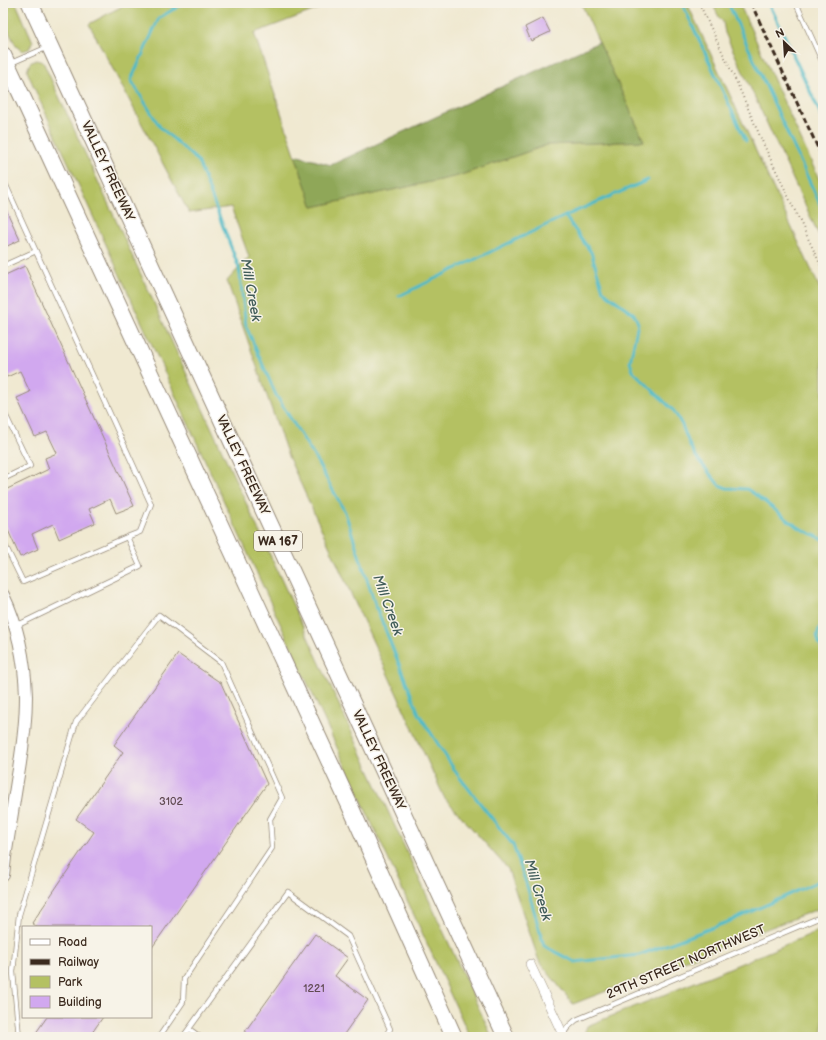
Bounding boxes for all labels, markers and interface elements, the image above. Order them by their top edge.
north arrow [764,22,804,62]
text: N [773,26,786,41]
street label: VALLEY FREEWAY [78,118,138,224]
water label: Mill Creek [237,257,265,324]
street label: VALLEY FREEWAY [213,412,273,518]
road number: WA 167 [254,531,302,551]
water label: Mill Creek [369,572,407,639]
street label: VALLEY FREEWAY [349,707,409,813]
house number: 3102 [159,795,183,808]
water label: Mill Creek [521,857,556,924]
street label: 29TH STREET NORTHWEST [604,921,768,1003]
legend [22,926,152,1018]
text: Road [58,935,87,950]
text: Railway [58,955,100,970]
text: Park [58,975,82,990]
house number: 1221 [303,982,325,995]
text: Building [58,995,102,1010]

